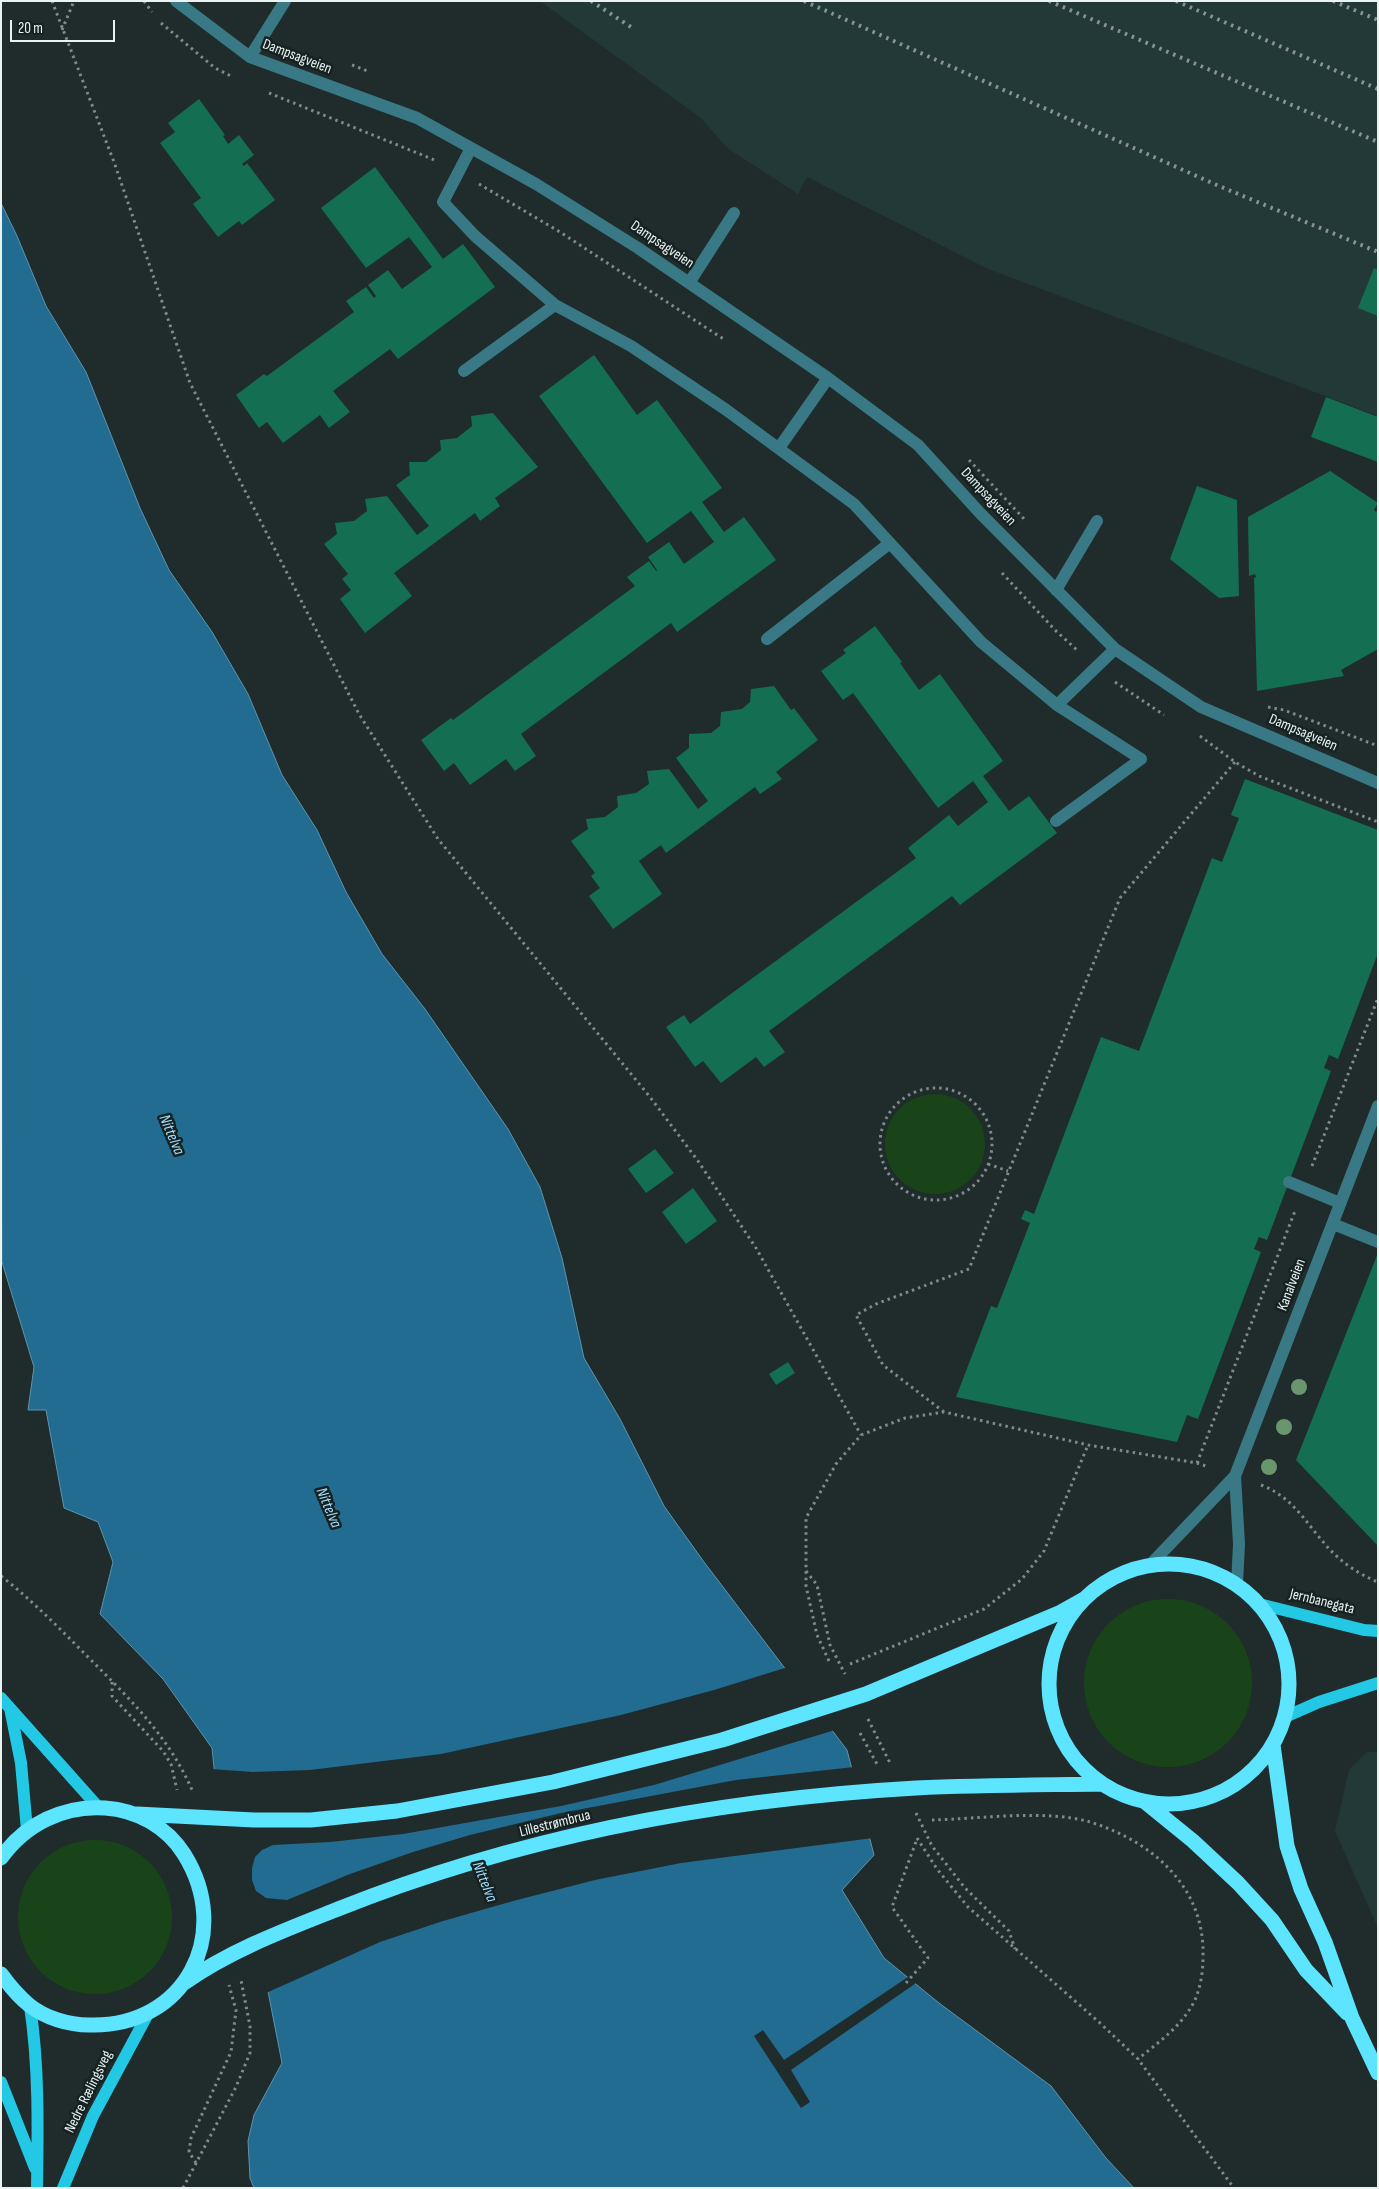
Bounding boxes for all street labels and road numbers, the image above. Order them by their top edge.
street label: Dampsagveien [260,36,334,78]
street label: Dampsagveien [627,217,697,273]
street label: Dampsagveien [957,464,1019,530]
street label: Dampsagveien [1266,711,1340,755]
street label: Kanalveien [1274,1256,1310,1314]
street label: Jernbanegata [1288,1585,1356,1619]
street label: Lillestrømbrua [518,1807,592,1841]
street label: Nedre Rælingsveg [61,2048,117,2136]

